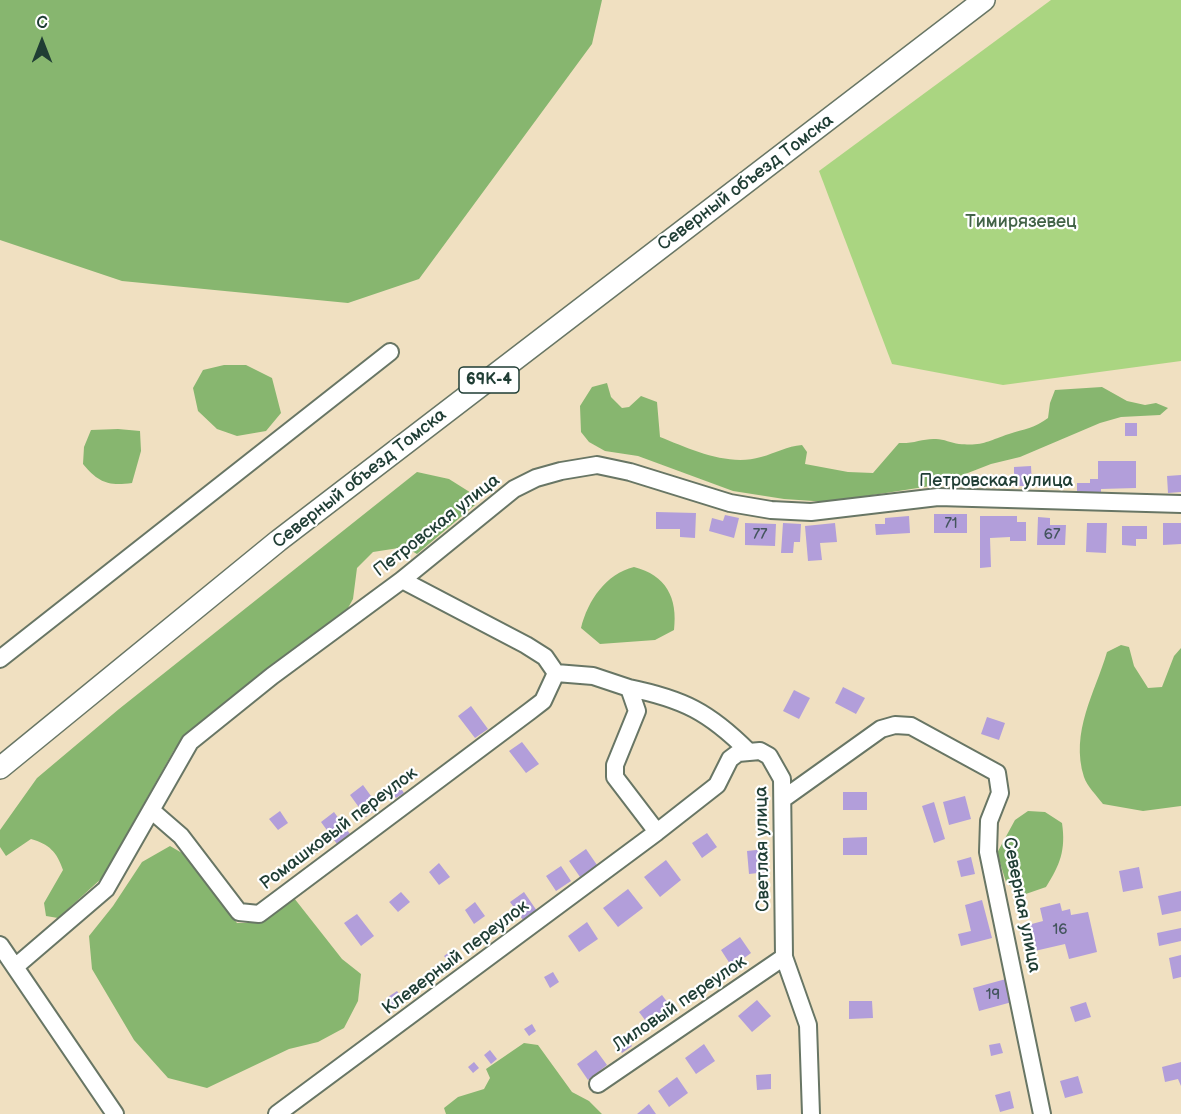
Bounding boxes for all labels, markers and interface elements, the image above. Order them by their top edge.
north arrow [12,12,72,72]
text: С [36,14,48,33]
street label: Северный объезд Томска [654,110,838,256]
park label: Тимирязевец [965,211,1077,233]
road number: 69К-4 [459,367,519,393]
street label: Северный объезд Томска [269,404,451,554]
street label: Петровская улица [370,470,504,582]
street label: Петровская улица [919,470,1073,492]
house number: 71 [944,515,958,533]
house number: 77 [753,526,767,544]
house number: 67 [1044,526,1060,544]
street label: Ромашковый переулок [256,763,422,895]
street label: Светлая улица [751,786,775,912]
street label: Северная улица [997,836,1045,974]
street label: Клеверный переулок [378,896,534,1020]
house number: 16 [1053,921,1067,939]
street label: Лиловый переулок [609,951,751,1057]
house number: 19 [986,986,1000,1004]

